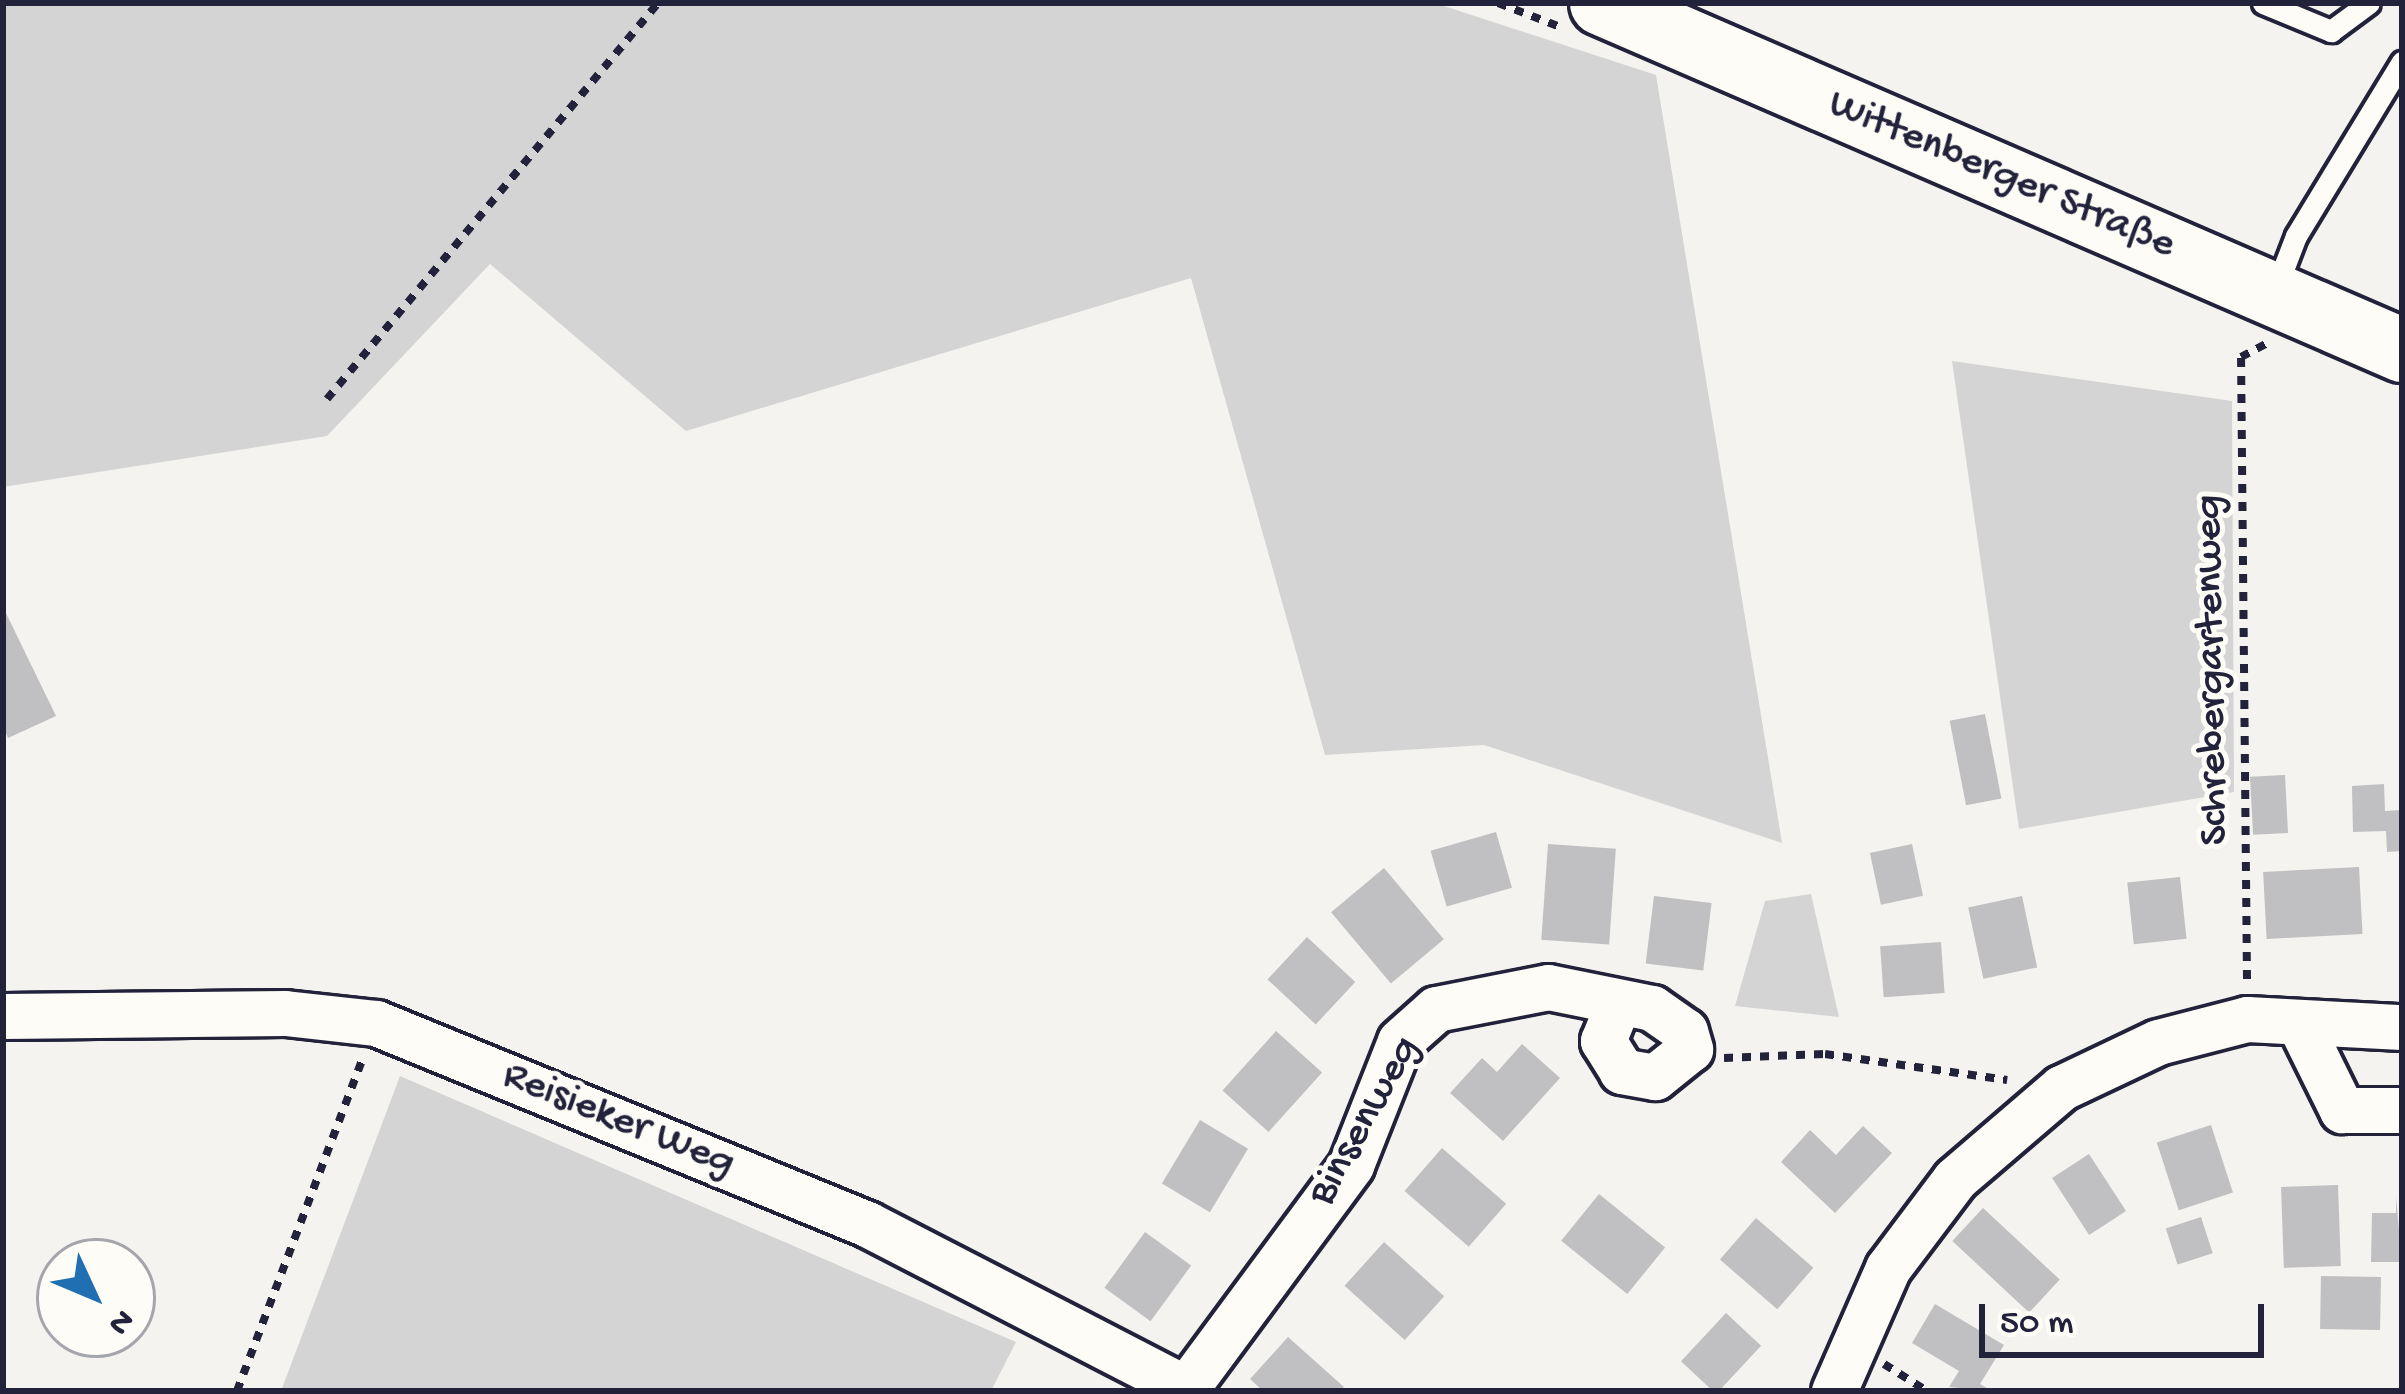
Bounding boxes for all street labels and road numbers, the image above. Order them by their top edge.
street label: Wittenberger Straße [1820,80,2182,272]
street label: Schrebergartenweg [2186,494,2242,846]
street label: Binsenweg [1299,1029,1433,1215]
street label: Reisieker Weg [495,1052,741,1190]

